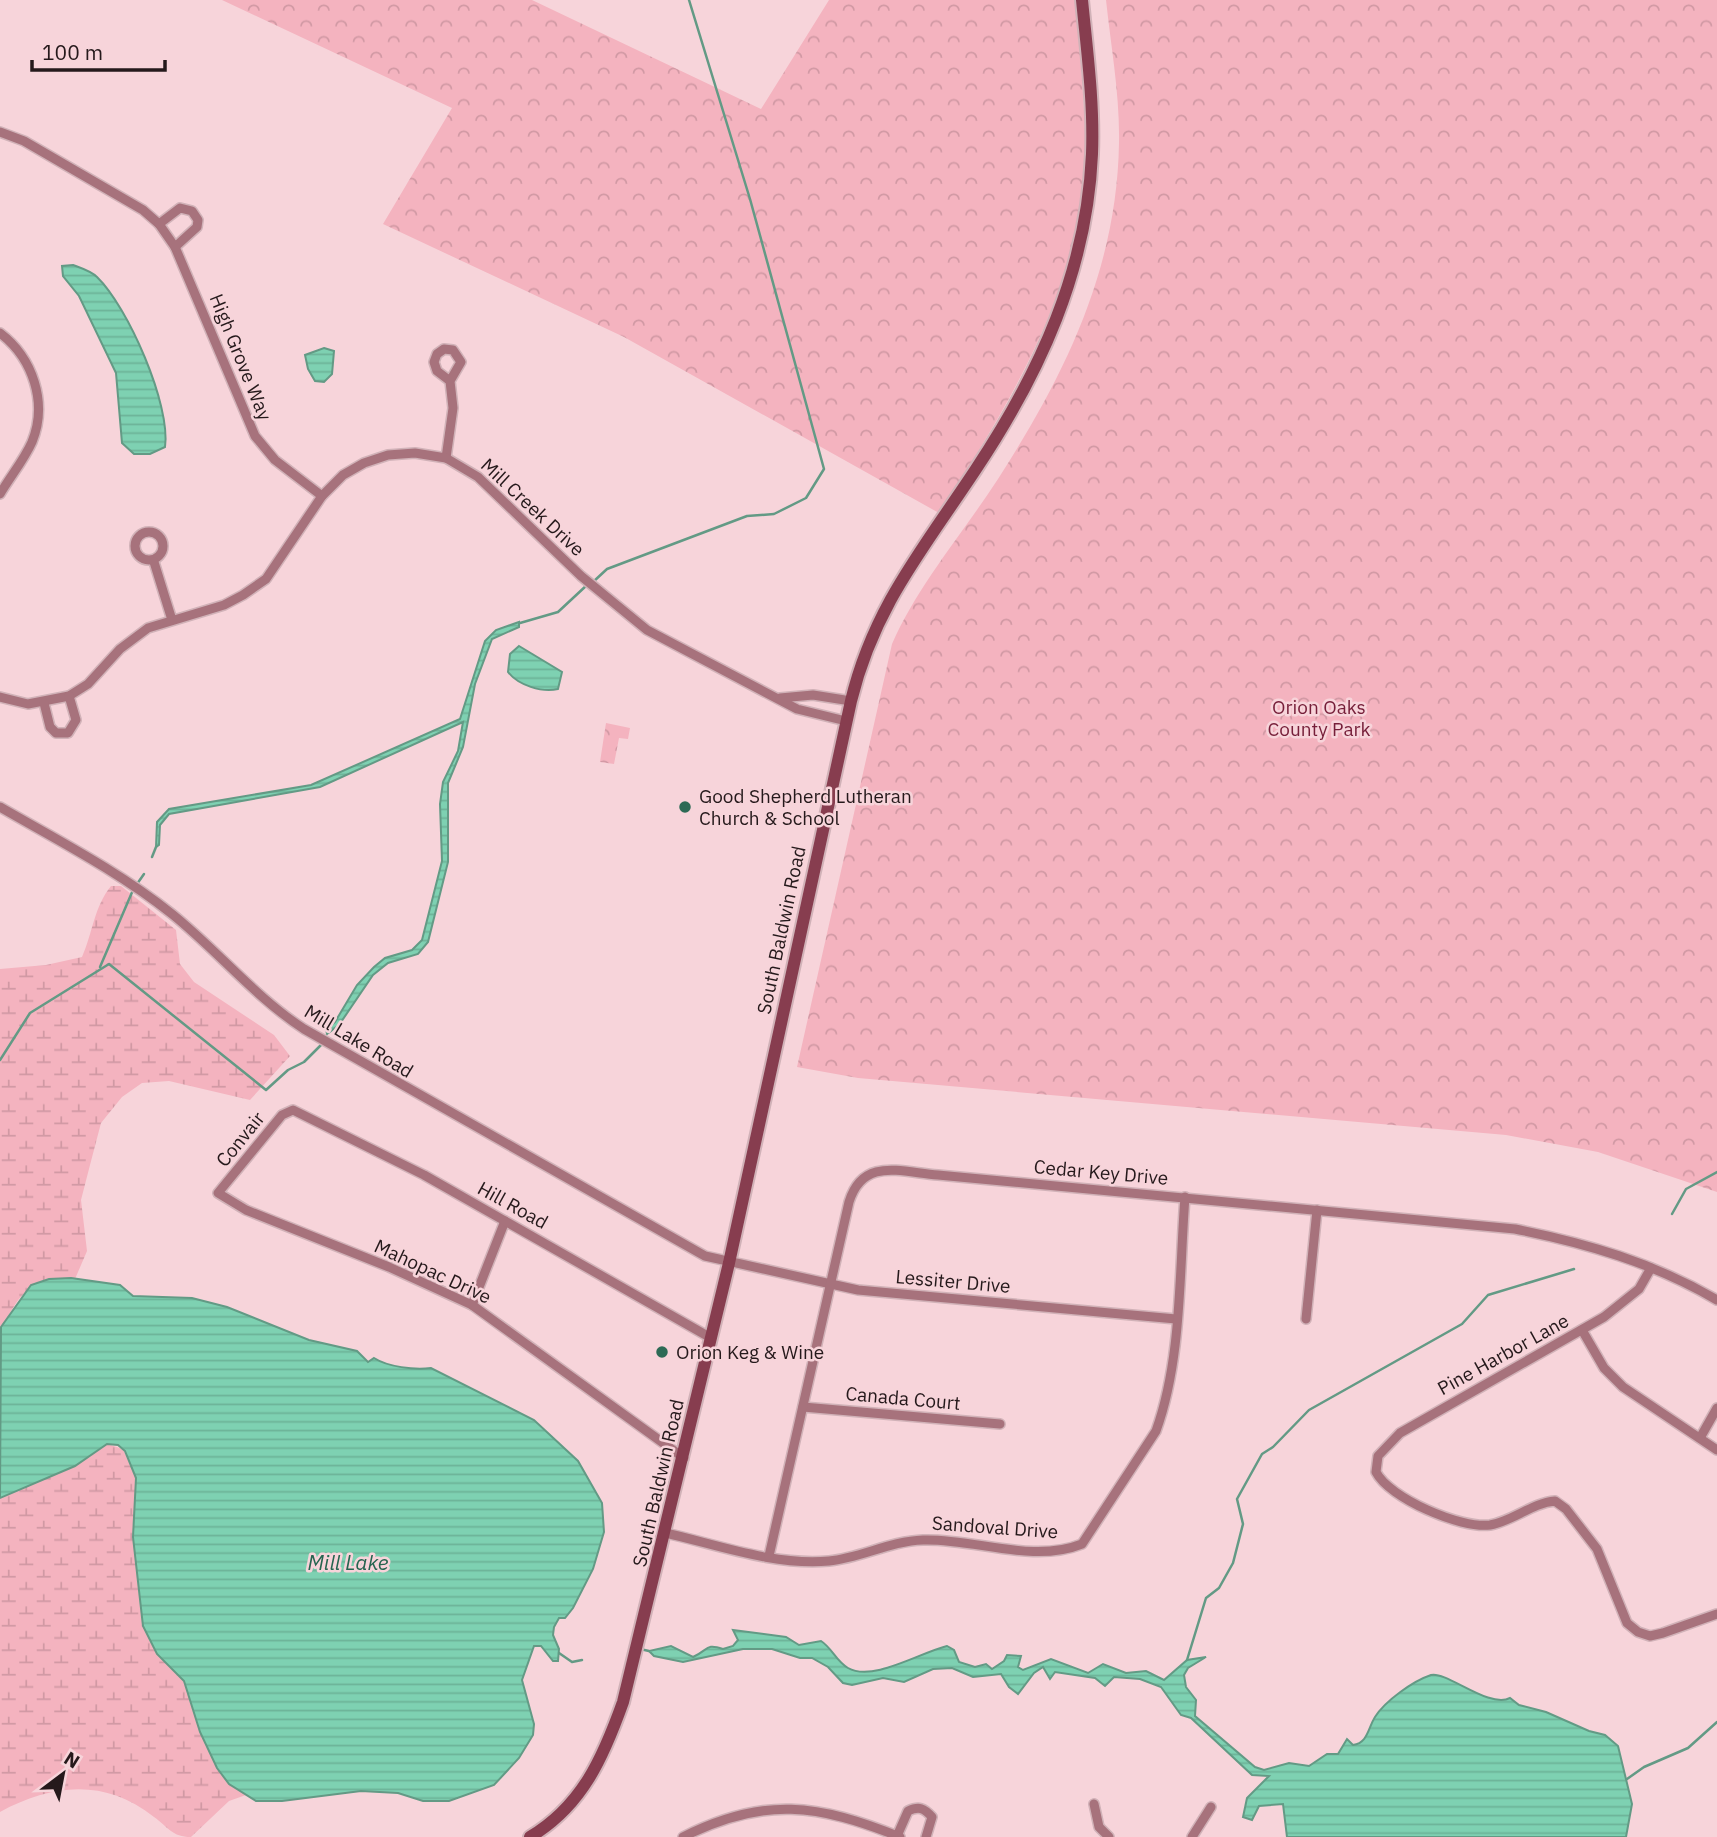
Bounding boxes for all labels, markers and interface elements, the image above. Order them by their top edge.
scale bar [32,28,164,72]
text: 100 m [42,38,103,66]
street label: High Grove Way [205,290,278,424]
street label: Mill Creek Drive [476,453,590,561]
park label: Orion Oaks County Park [1267,695,1371,741]
place label: Good Shepherd Lutheran Church & School [699,784,912,830]
marker: Good Shepherd Lutheran Church & School [677,799,693,815]
street label: South Baldwin Road [751,844,811,1016]
street label: Mill Lake Road [300,999,418,1083]
street label: Convair [210,1107,270,1171]
street label: Cedar Key Drive [1033,1154,1169,1190]
street label: Hill Road [474,1176,552,1234]
street label: Mahopac Drive [371,1233,495,1309]
street label: Lessiter Drive [894,1264,1012,1298]
street label: Pine Harbor Lane [1433,1308,1573,1400]
place label: Orion Keg & Wine [676,1340,824,1364]
marker: Orion Keg & Wine [654,1344,670,1360]
street label: Canada Court [844,1381,962,1415]
street label: South Baldwin Road [627,1397,689,1569]
street label: Sandoval Drive [931,1511,1059,1543]
water label: Mill Lake [307,1548,389,1576]
north arrow [28,1739,98,1809]
text: N [60,1746,84,1773]

